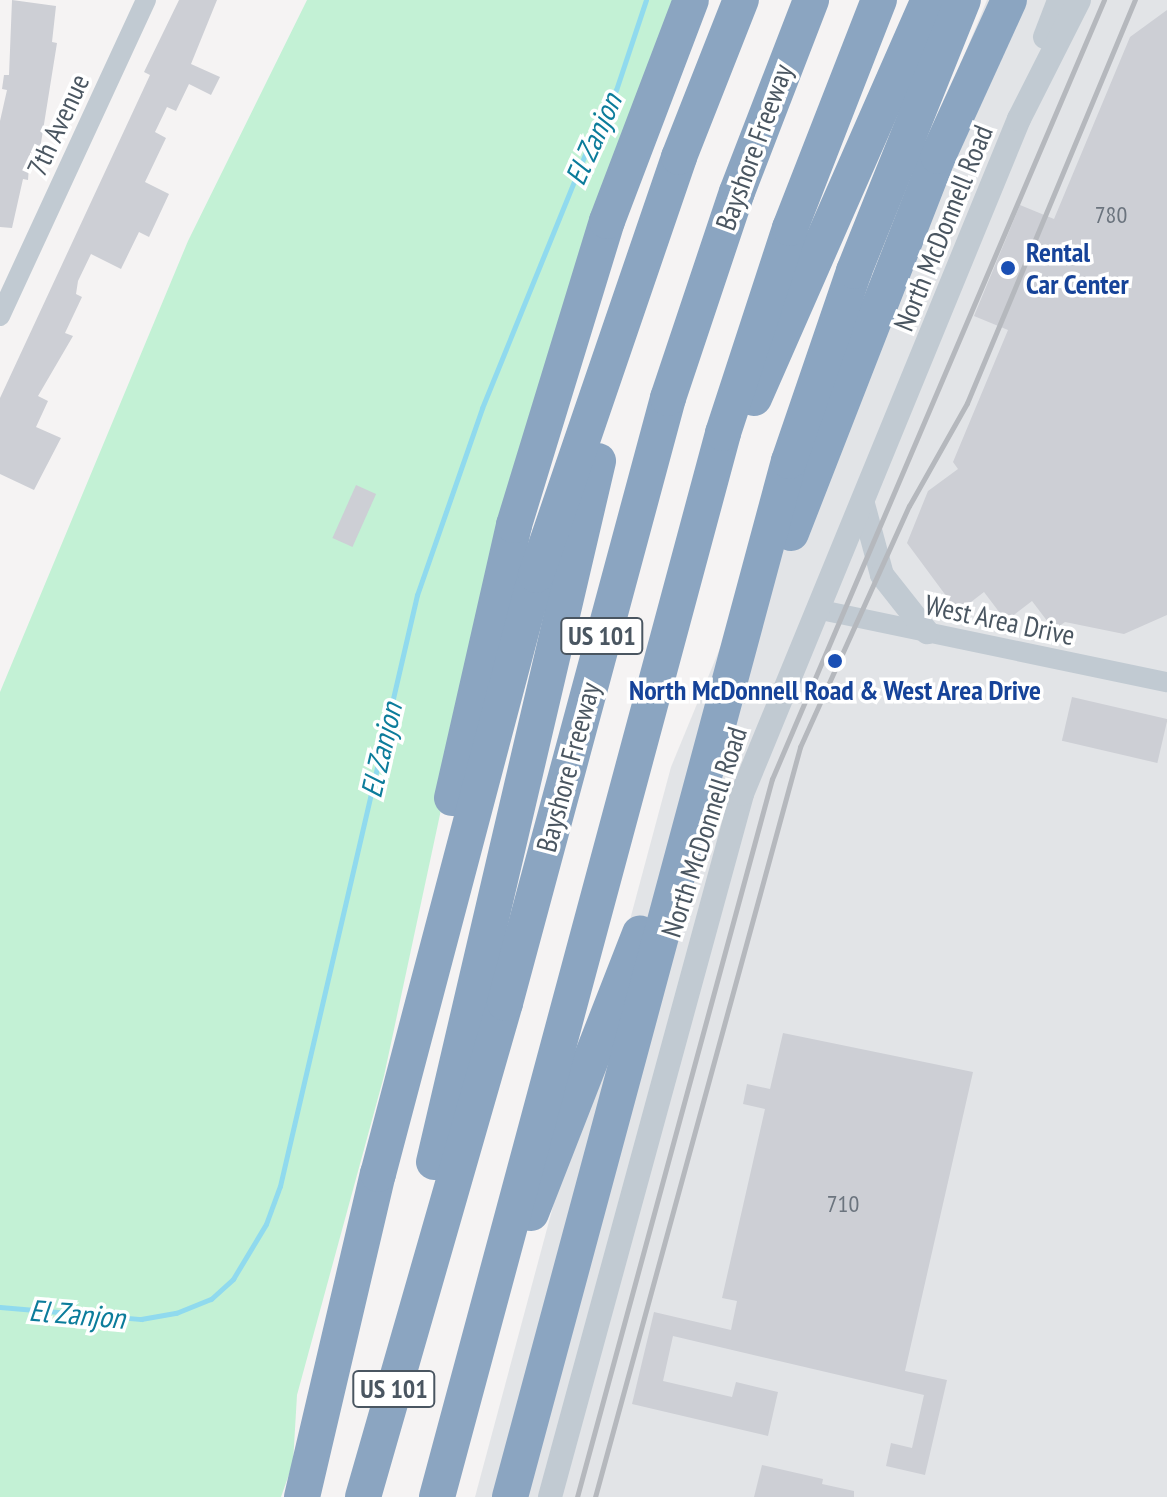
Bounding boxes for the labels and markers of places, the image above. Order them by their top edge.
place label: Rental Car Center [1026,235,1129,301]
marker: Rental Car Center [997,257,1019,279]
marker: North McDonnell Road & West Area Drive [826,652,844,670]
place label: North McDonnell Road & West Area Drive [628,673,1042,707]

